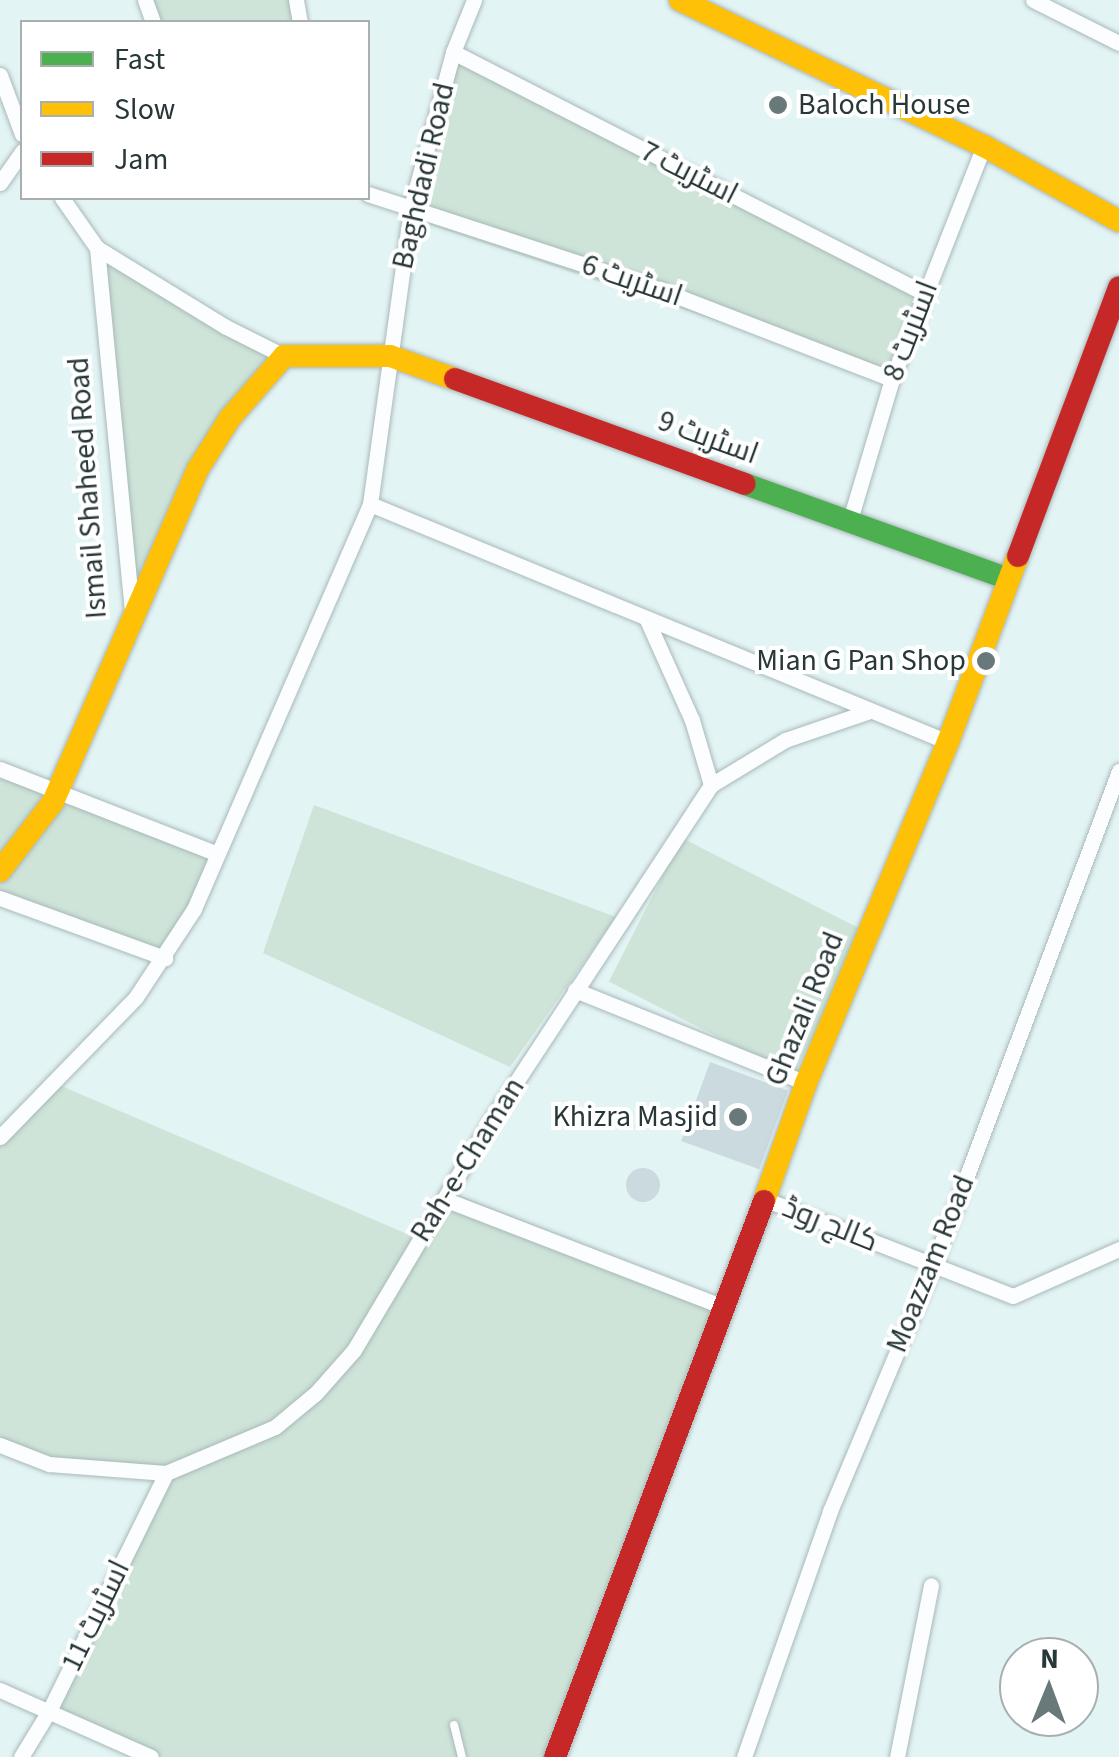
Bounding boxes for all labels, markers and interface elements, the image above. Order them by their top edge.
legend [20,20,370,200]
text: Fast [114,38,165,81]
street label: Baghdadi Road [385,79,463,273]
place label: Baloch House [798,87,970,123]
text: Slow [114,88,175,131]
marker: Baloch House [767,94,789,116]
street label: اسٹریٹ 7 [634,133,744,213]
text: Jam [114,138,168,181]
street label: اسٹریٹ 6 [577,247,687,315]
street label: اسٹریٹ 8 [876,276,946,386]
street label: Ismail Shaheed Road [61,356,115,620]
street label: اسٹریٹ 9 [653,403,763,473]
place label: Mian G Pan Shop [756,643,966,679]
marker: Mian G Pan Shop [975,650,997,672]
street label: Ghazali Road [758,927,852,1091]
street label: Rah-e-Chaman [403,1071,533,1249]
place label: Khizra Masjid [552,1099,718,1135]
marker: Khizra Masjid [727,1106,749,1128]
street label: Moazzam Road [879,1170,983,1358]
street label: کالج روڈ [777,1190,883,1260]
street label: اسٹریٹ 11 [54,1555,138,1677]
north arrow [999,1637,1099,1737]
text: N [1040,1639,1059,1679]

